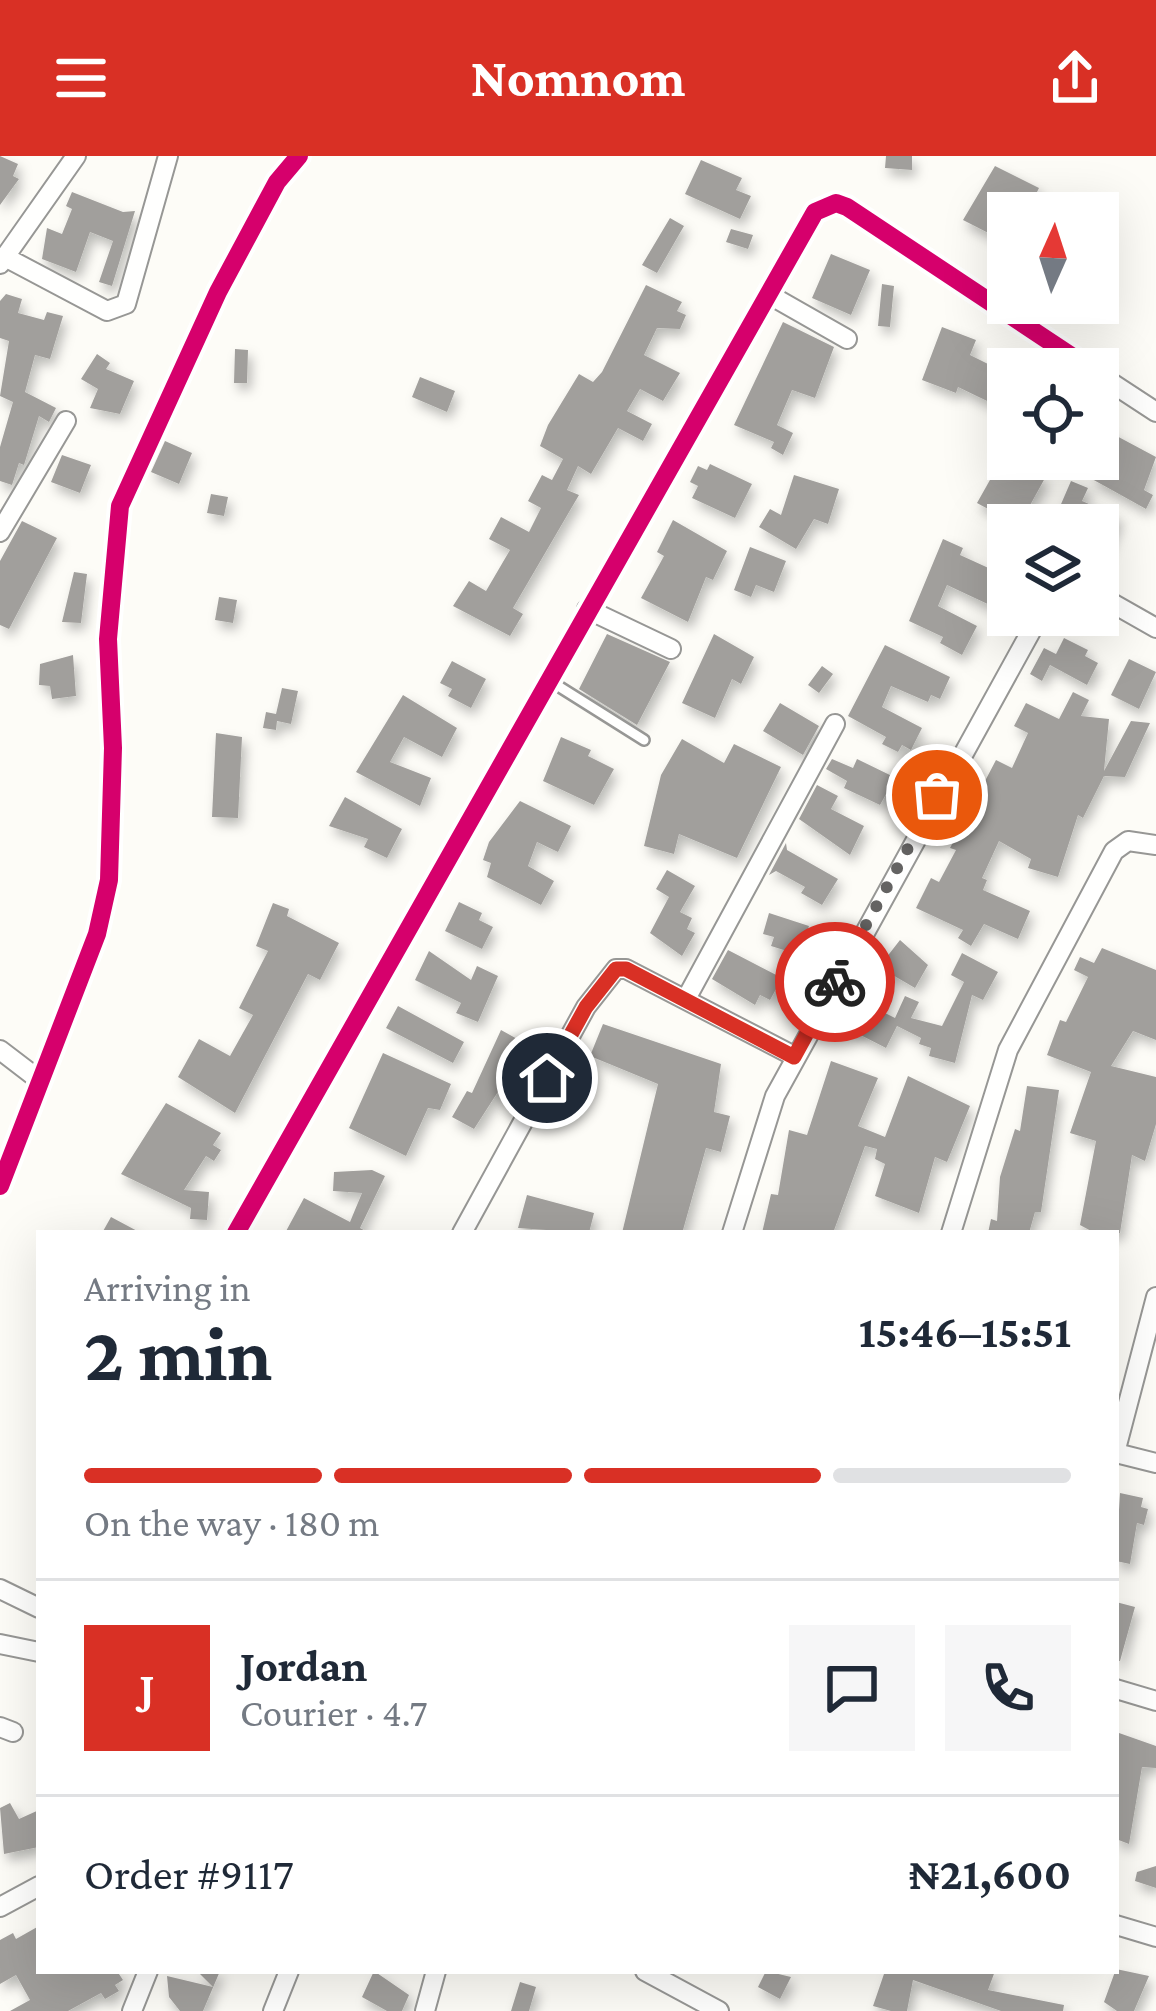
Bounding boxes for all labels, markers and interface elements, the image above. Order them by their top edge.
icon: menu [48,45,114,111]
icon: share [1042,45,1108,111]
text: Nomnom [471,48,685,108]
north arrow [987,192,1119,324]
map controls [987,192,1119,636]
button: locate [987,348,1119,480]
button: layers [987,504,1119,636]
pin [886,744,988,846]
icon: bag [904,762,970,828]
courier [775,922,895,1042]
icon: bike [802,949,868,1015]
pin [496,1027,598,1129]
icon: home [514,1045,580,1111]
text: Arriving in [84,1266,251,1309]
text: 15:46–15:51 [859,1307,1071,1357]
text: 2 min [84,1310,272,1397]
text: On the way · 180 m [84,1501,380,1544]
button: chat [789,1625,915,1751]
button: phone [945,1625,1071,1751]
text: Jordan [240,1641,367,1691]
text: J [139,1663,155,1713]
text: Courier · 4.7 [240,1691,428,1734]
text: Order #9117 [84,1849,294,1899]
text: ₦21,600 [909,1849,1071,1899]

